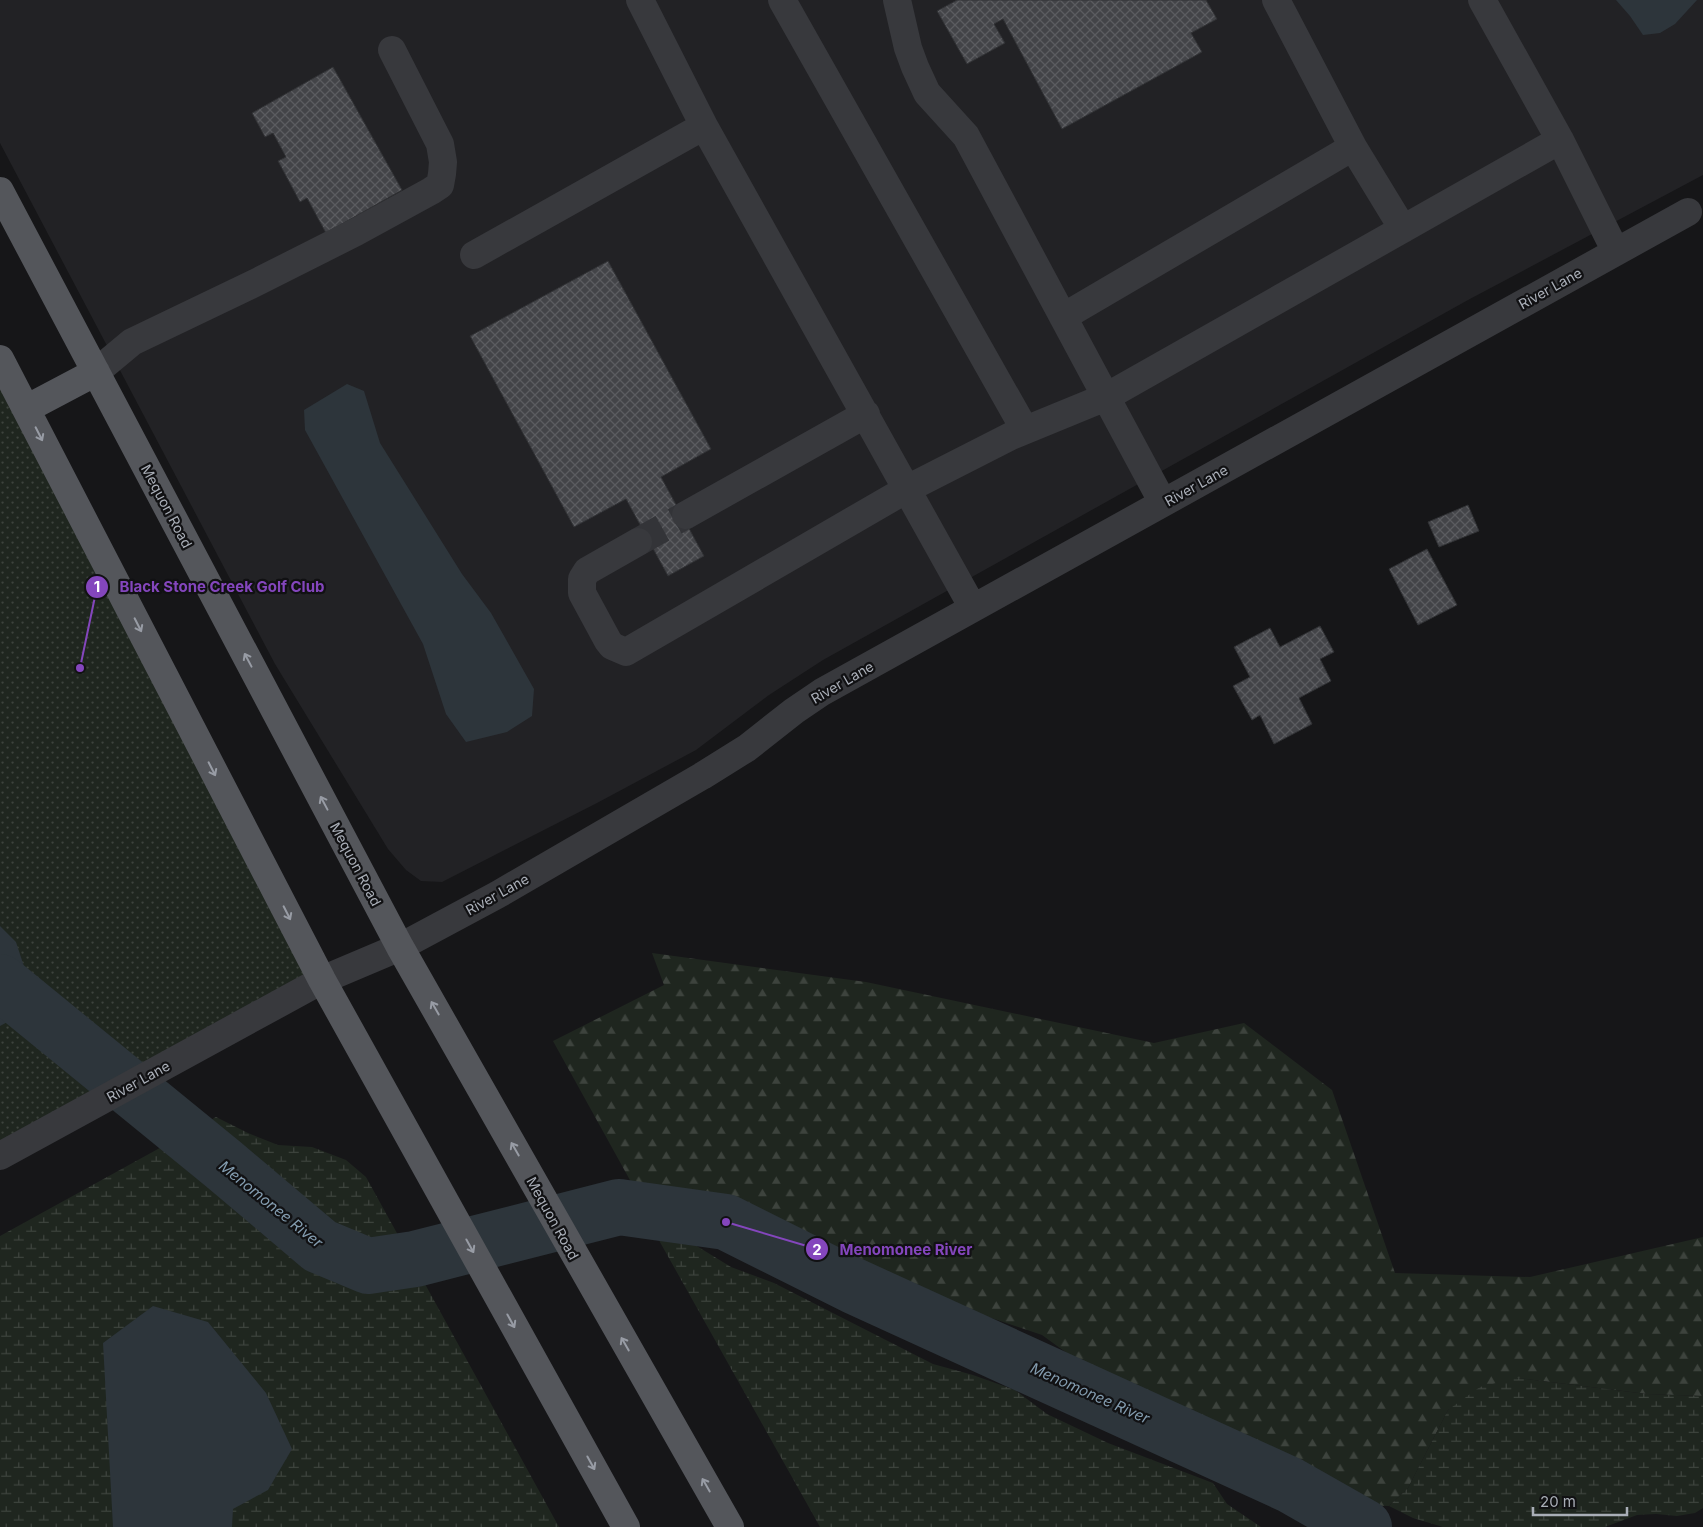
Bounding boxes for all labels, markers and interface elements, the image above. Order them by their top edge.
street label: River Lane [1515,264,1585,312]
one-way arrow [34,426,44,441]
street label: Mequon Road [138,461,196,551]
street label: River Lane [1161,461,1231,509]
callout: Black Stone Creek Golf Club [84,572,334,602]
text: 1 [94,577,100,596]
text: Black Stone Creek Golf Club [120,577,324,596]
one-way arrow [133,617,143,632]
one-way arrow [243,652,253,667]
street label: River Lane [808,657,876,707]
one-way arrow [208,761,217,776]
one-way arrow [319,796,329,811]
street label: Mequon Road [327,819,385,909]
street label: River Lane [462,870,532,918]
one-way arrow [282,906,292,921]
one-way arrow [430,1000,440,1015]
street label: River Lane [103,1057,173,1105]
one-way arrow [510,1142,520,1157]
water label: Menomonee River [215,1156,327,1252]
street label: Mequon Road [523,1174,583,1262]
callout: Menomonee River [804,1234,982,1264]
one-way arrow [465,1239,475,1254]
text: 2 [812,1240,822,1259]
text: Menomonee River [840,1240,972,1259]
one-way arrow [507,1313,517,1328]
one-way arrow [620,1336,630,1351]
water label: Menomonee River [1028,1358,1153,1428]
one-way arrow [586,1455,596,1470]
one-way arrow [701,1477,711,1492]
scale bar [1533,1484,1627,1516]
text: 20 m [1540,1492,1576,1511]

